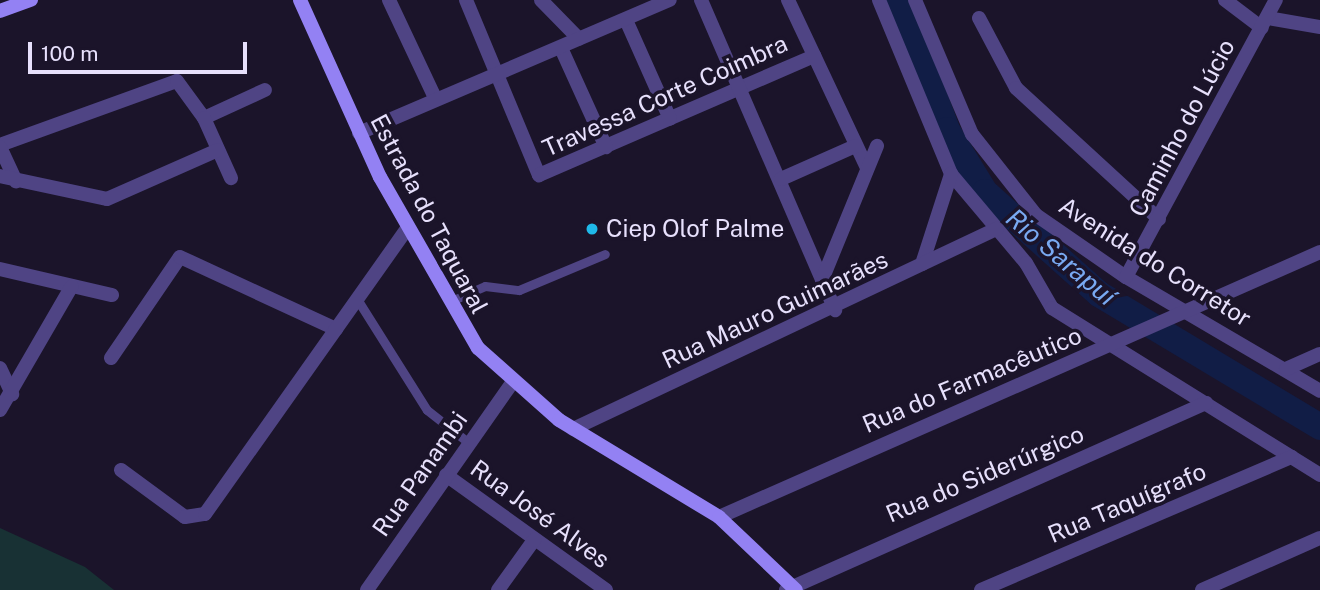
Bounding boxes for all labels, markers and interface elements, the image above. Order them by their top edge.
scale bar [32,28,250,72]
street label: Travessa Corte Coimbra [538,29,792,163]
street label: Caminho do Lúcio [1123,34,1241,222]
text: 100 m [41,41,98,66]
street label: Estrada do Taquaral [364,109,494,319]
street label: Avenida do Corretor [1053,191,1257,333]
water label: Rio Sarapuí [1000,202,1122,312]
place label: Ciep Olof Palme [606,215,785,243]
marker: Ciep Olof Palme [584,221,600,237]
street label: Rua Mauro Guimarães [658,245,892,375]
street label: Rua do Farmacêutico [858,321,1086,439]
street label: Rua Panambi [366,406,474,542]
street label: Rua do Siderúrgico [882,419,1088,529]
street label: Rua José Alves [465,454,615,574]
street label: Rua Taquígrafo [1044,457,1210,549]

